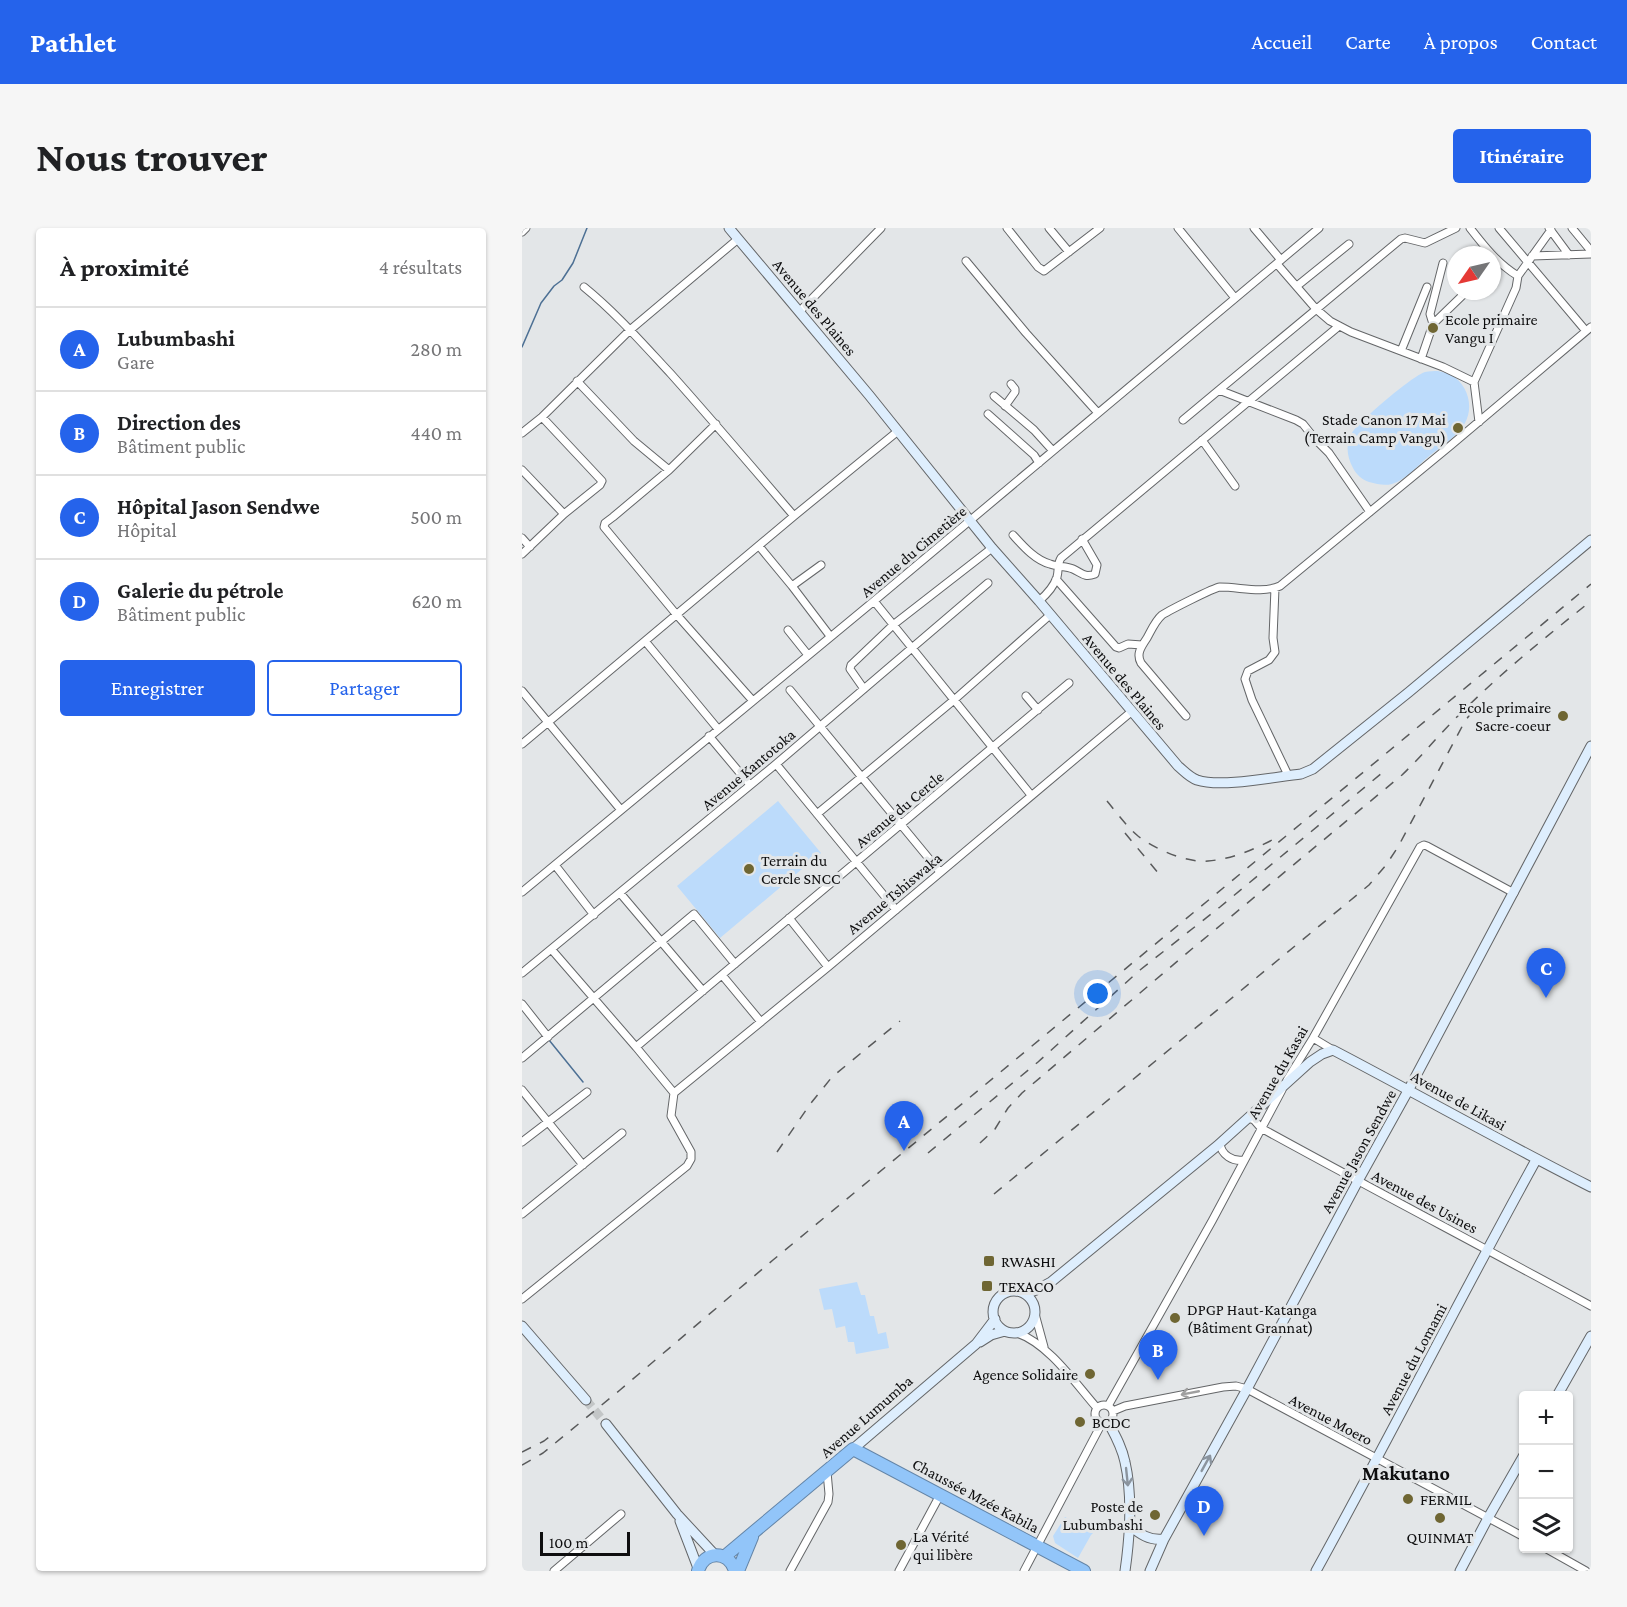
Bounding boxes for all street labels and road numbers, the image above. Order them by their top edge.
street label: Avenue des Plaines [769,256,860,359]
street label: Avenue du Cimetière [857,502,970,600]
street label: Avenue des Plaines [1079,630,1170,733]
street label: Avenue Kantotoka [698,725,799,813]
street label: Avenue du Cercle [852,768,947,851]
street label: Avenue Tshiswaka [844,849,945,938]
street label: Avenue du Kasai [1244,1023,1311,1122]
street label: Avenue de Likasi [1408,1067,1509,1134]
street label: Avenue Jason Sendwe [1317,1087,1400,1216]
street label: Avenue des Usines [1369,1166,1481,1236]
street label: Avenue du Lomami [1377,1301,1450,1418]
street label: Avenue Lumumba [817,1371,916,1461]
street label: Avenue Moero [1286,1390,1375,1448]
street label: Chaussée Mzée Kabila [909,1455,1043,1536]

